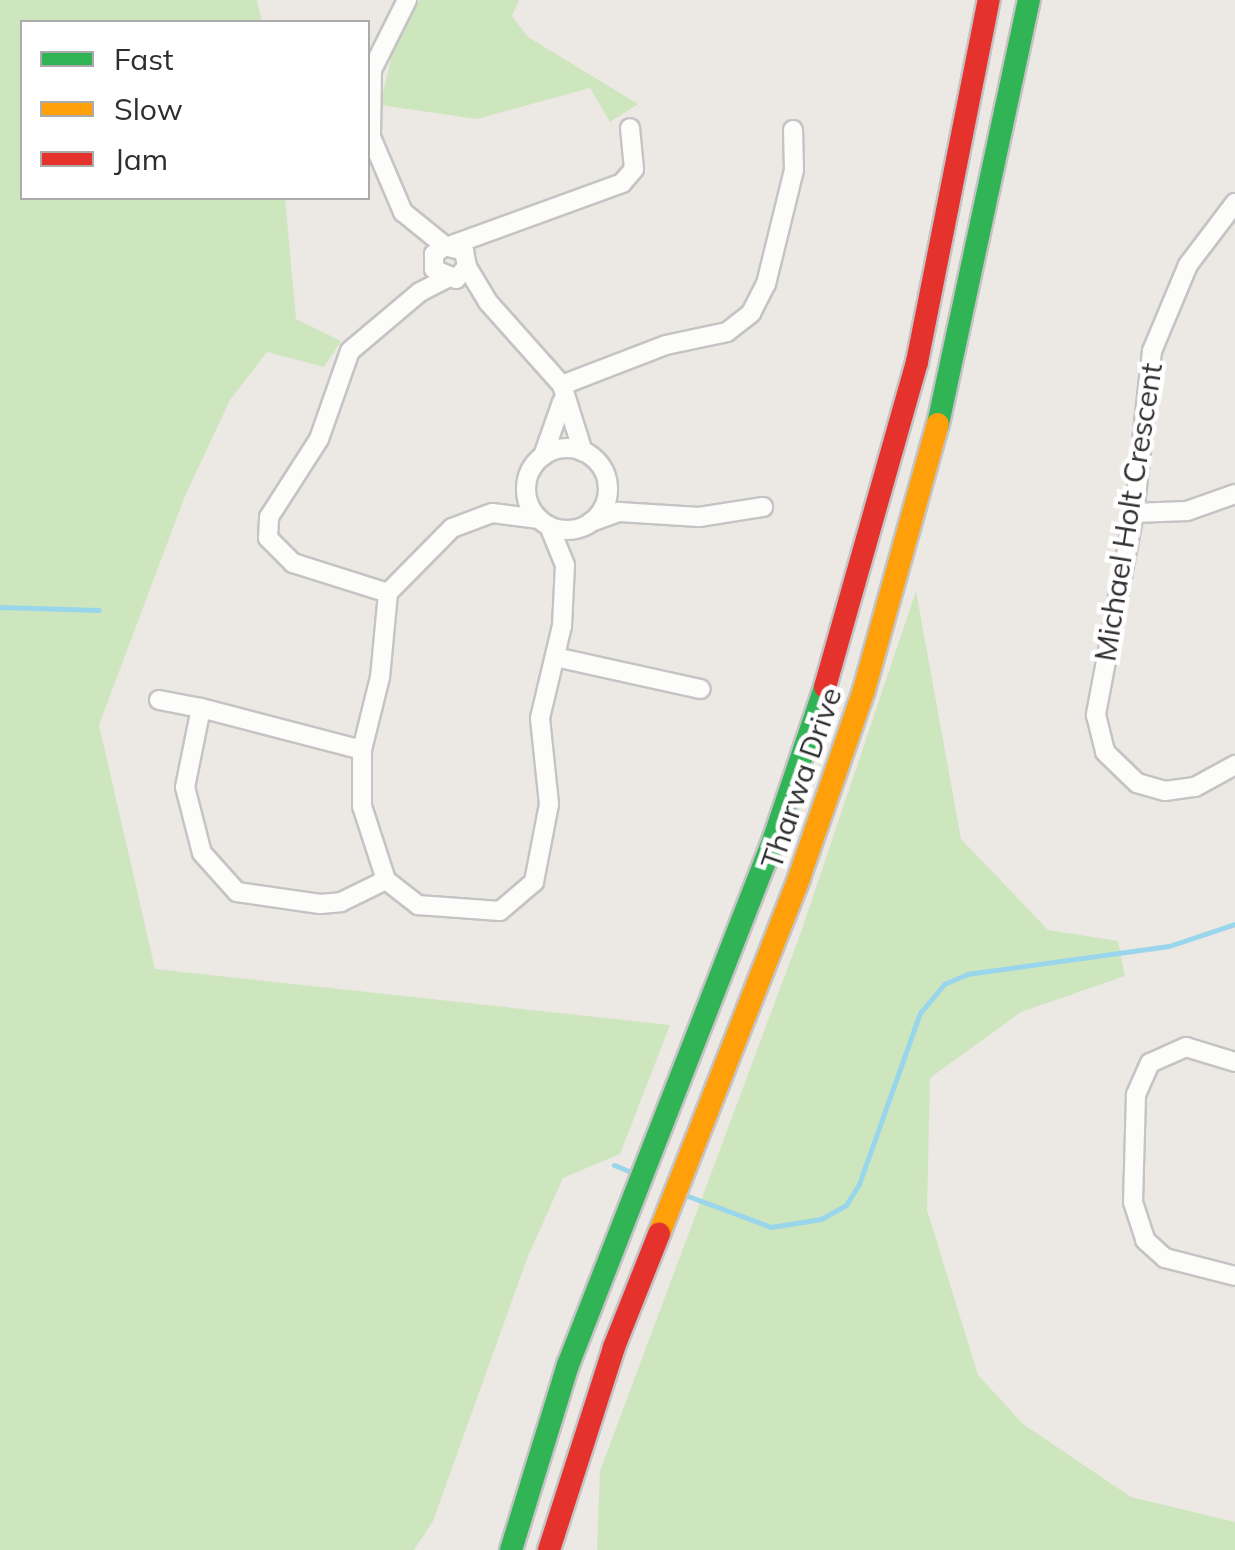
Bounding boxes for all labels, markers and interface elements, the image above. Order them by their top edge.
legend [20,20,370,200]
text: Fast [114,40,174,78]
text: Slow [114,90,183,128]
text: Jam [114,140,168,178]
street label: Michael Holt Crescent [1087,360,1169,664]
street label: Tharwa Drive [753,683,849,873]

